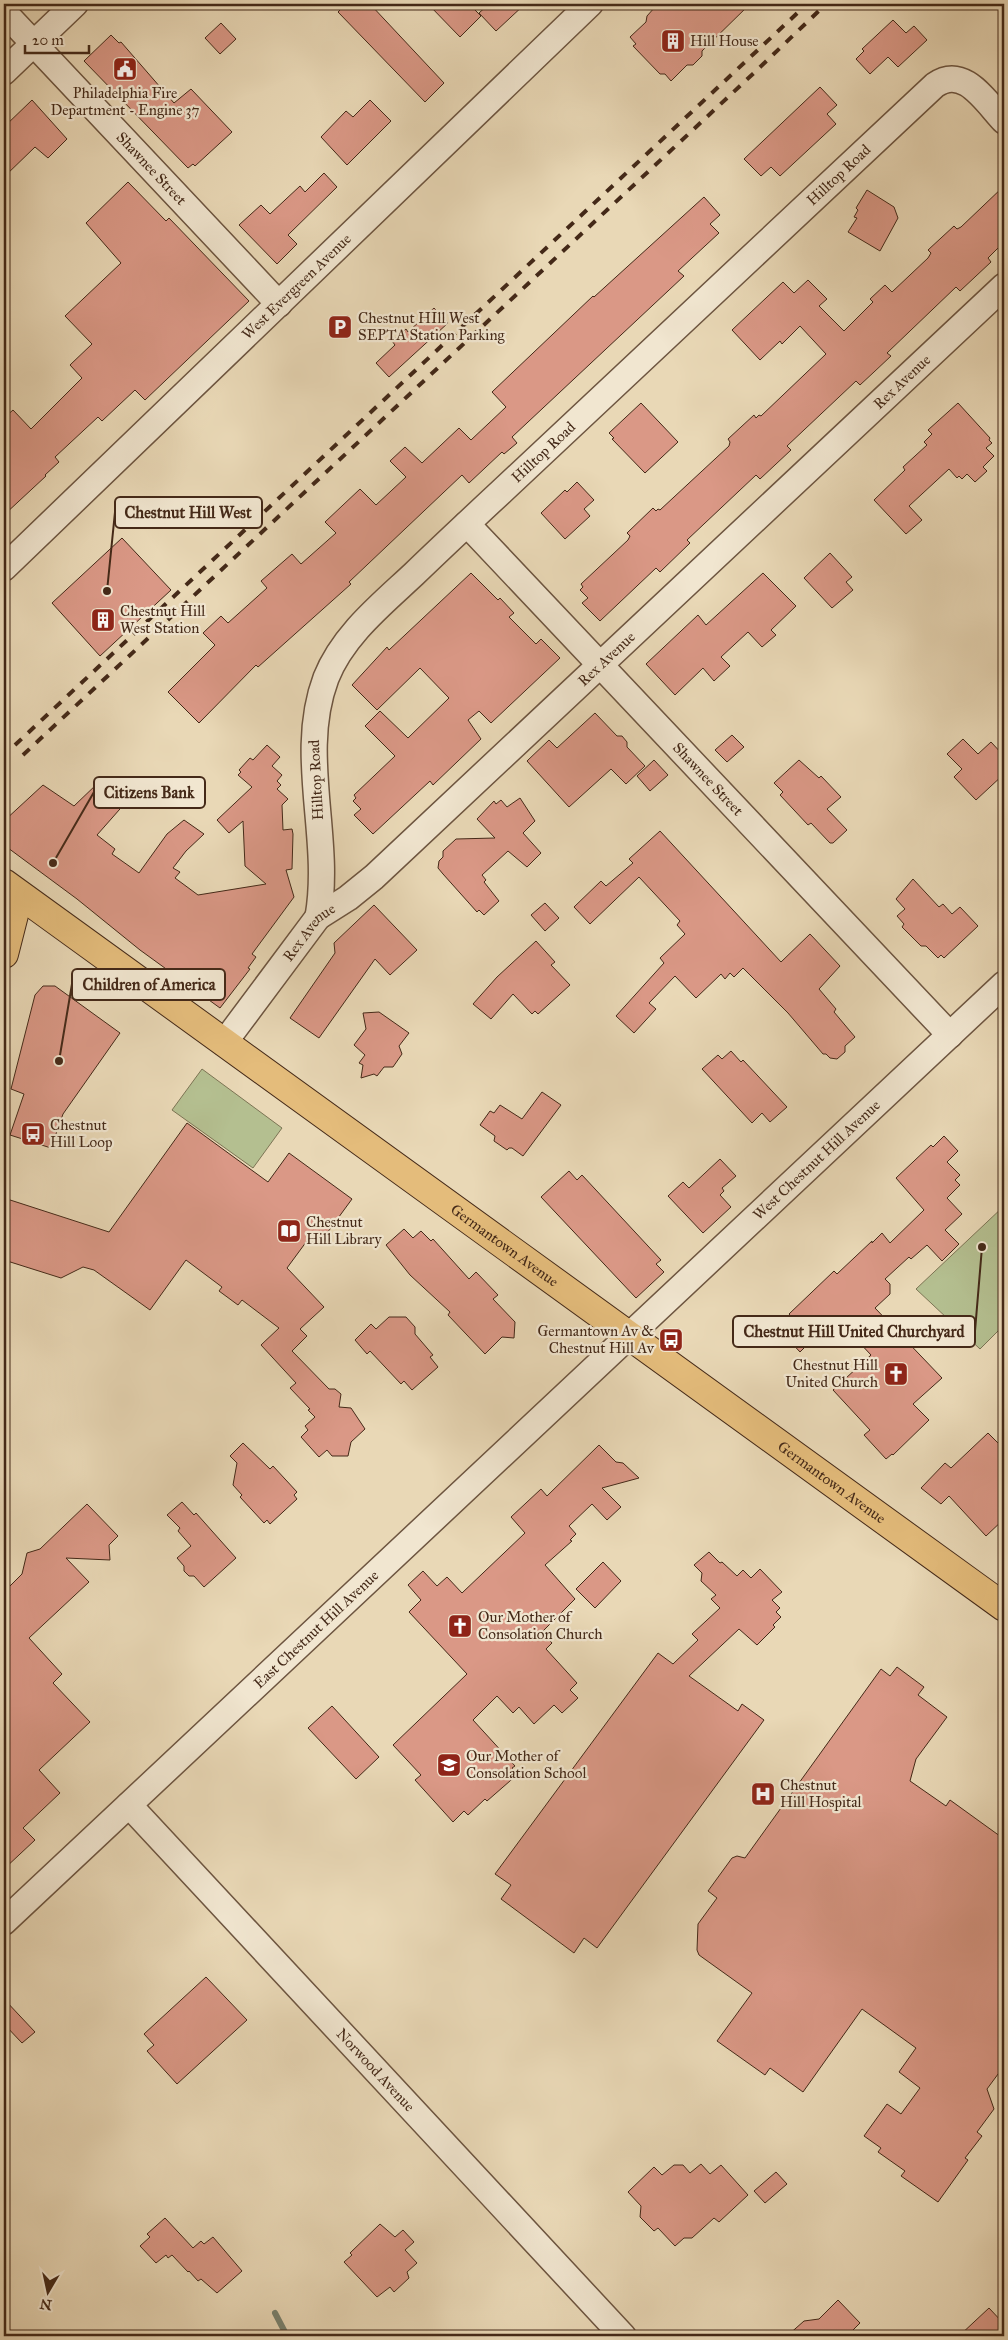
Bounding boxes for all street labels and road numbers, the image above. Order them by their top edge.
street label: Shawnee Street [113,128,191,209]
street label: Hilltop Road [803,140,875,209]
street label: West Evergreen Avenue [238,230,355,343]
street label: Rex Avenue [870,351,934,413]
street label: Hilltop Road [508,418,579,486]
street label: Rex Avenue [574,628,639,690]
street label: Hilltop Road [305,739,327,821]
street label: Shawnee Street [669,739,747,820]
street label: Rex Avenue [279,899,339,965]
street label: West Chestnut Hill Avenue [749,1096,884,1224]
street label: Germantown Avenue [447,1200,562,1291]
street label: Germantown Avenue [774,1437,889,1527]
street label: East Chestnut Hill Avenue [250,1566,382,1692]
street label: Norwood Avenue [333,2025,419,2115]

